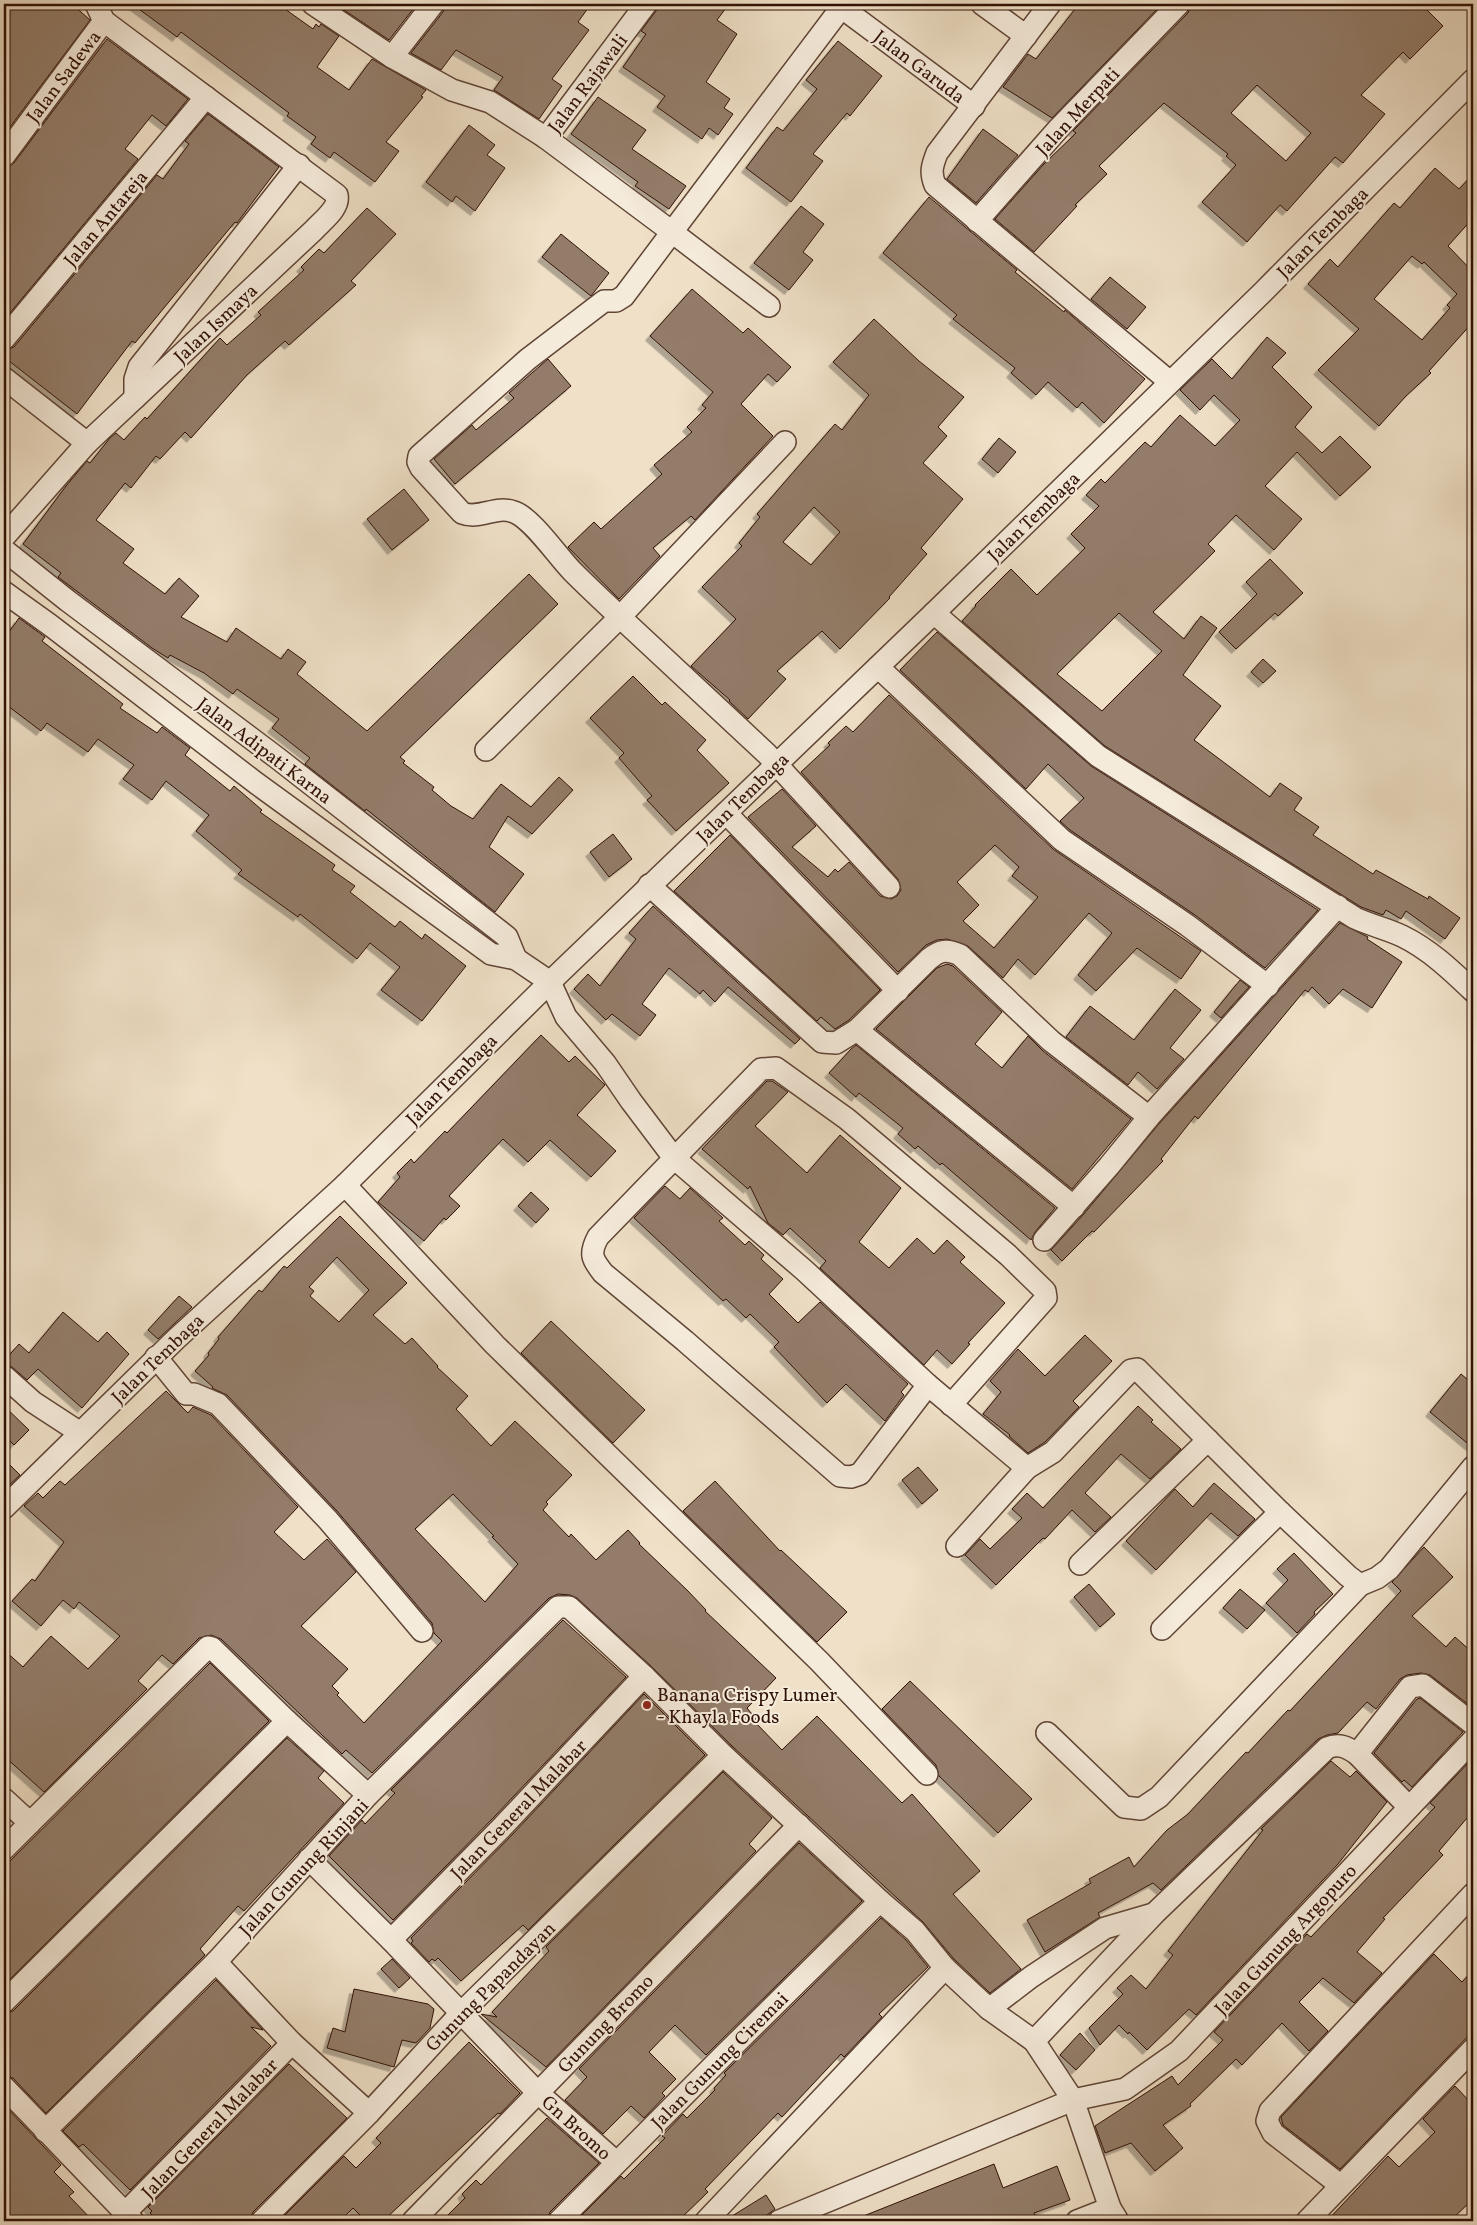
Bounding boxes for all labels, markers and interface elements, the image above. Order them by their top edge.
street label: Jalan Garuda [868,25,970,111]
street label: Jalan Sadewa [21,26,108,129]
street label: Jalan Rajawali [543,29,635,139]
street label: Jalan Merpati [1031,62,1127,162]
street label: Jalan Antareja [58,165,155,273]
street label: Jalan Tembaga [1272,182,1375,285]
street label: Jalan Ismaya [169,279,264,370]
street label: Jalan Tembaga [982,466,1087,568]
street label: Jalan Adipati Karna [191,692,337,811]
street label: Jalan Tembaga [691,747,796,849]
street label: Jalan Tembaga [401,1029,504,1132]
street label: Jalan Tembaga [106,1308,211,1410]
place label: Banana Crispy Lumer - Khayla Foods [657,1683,837,1731]
marker: Banana Crispy Lumer - Khayla Foods [641,1699,653,1711]
street label: Jalan General Malabar [445,1734,594,1886]
street label: Jalan Gunung Rinjani [234,1794,375,1943]
street label: Jalan Gunung Argopuro [1209,1859,1364,2022]
street label: Gunung Papandayan [421,1917,562,2058]
street label: Gunung Bromo [553,1969,660,2080]
street label: Jalan Gunung Ciremai [646,1987,795,2136]
street label: Jalan General Malabar [136,2053,285,2205]
street label: Gn Bromo [535,2090,616,2167]

